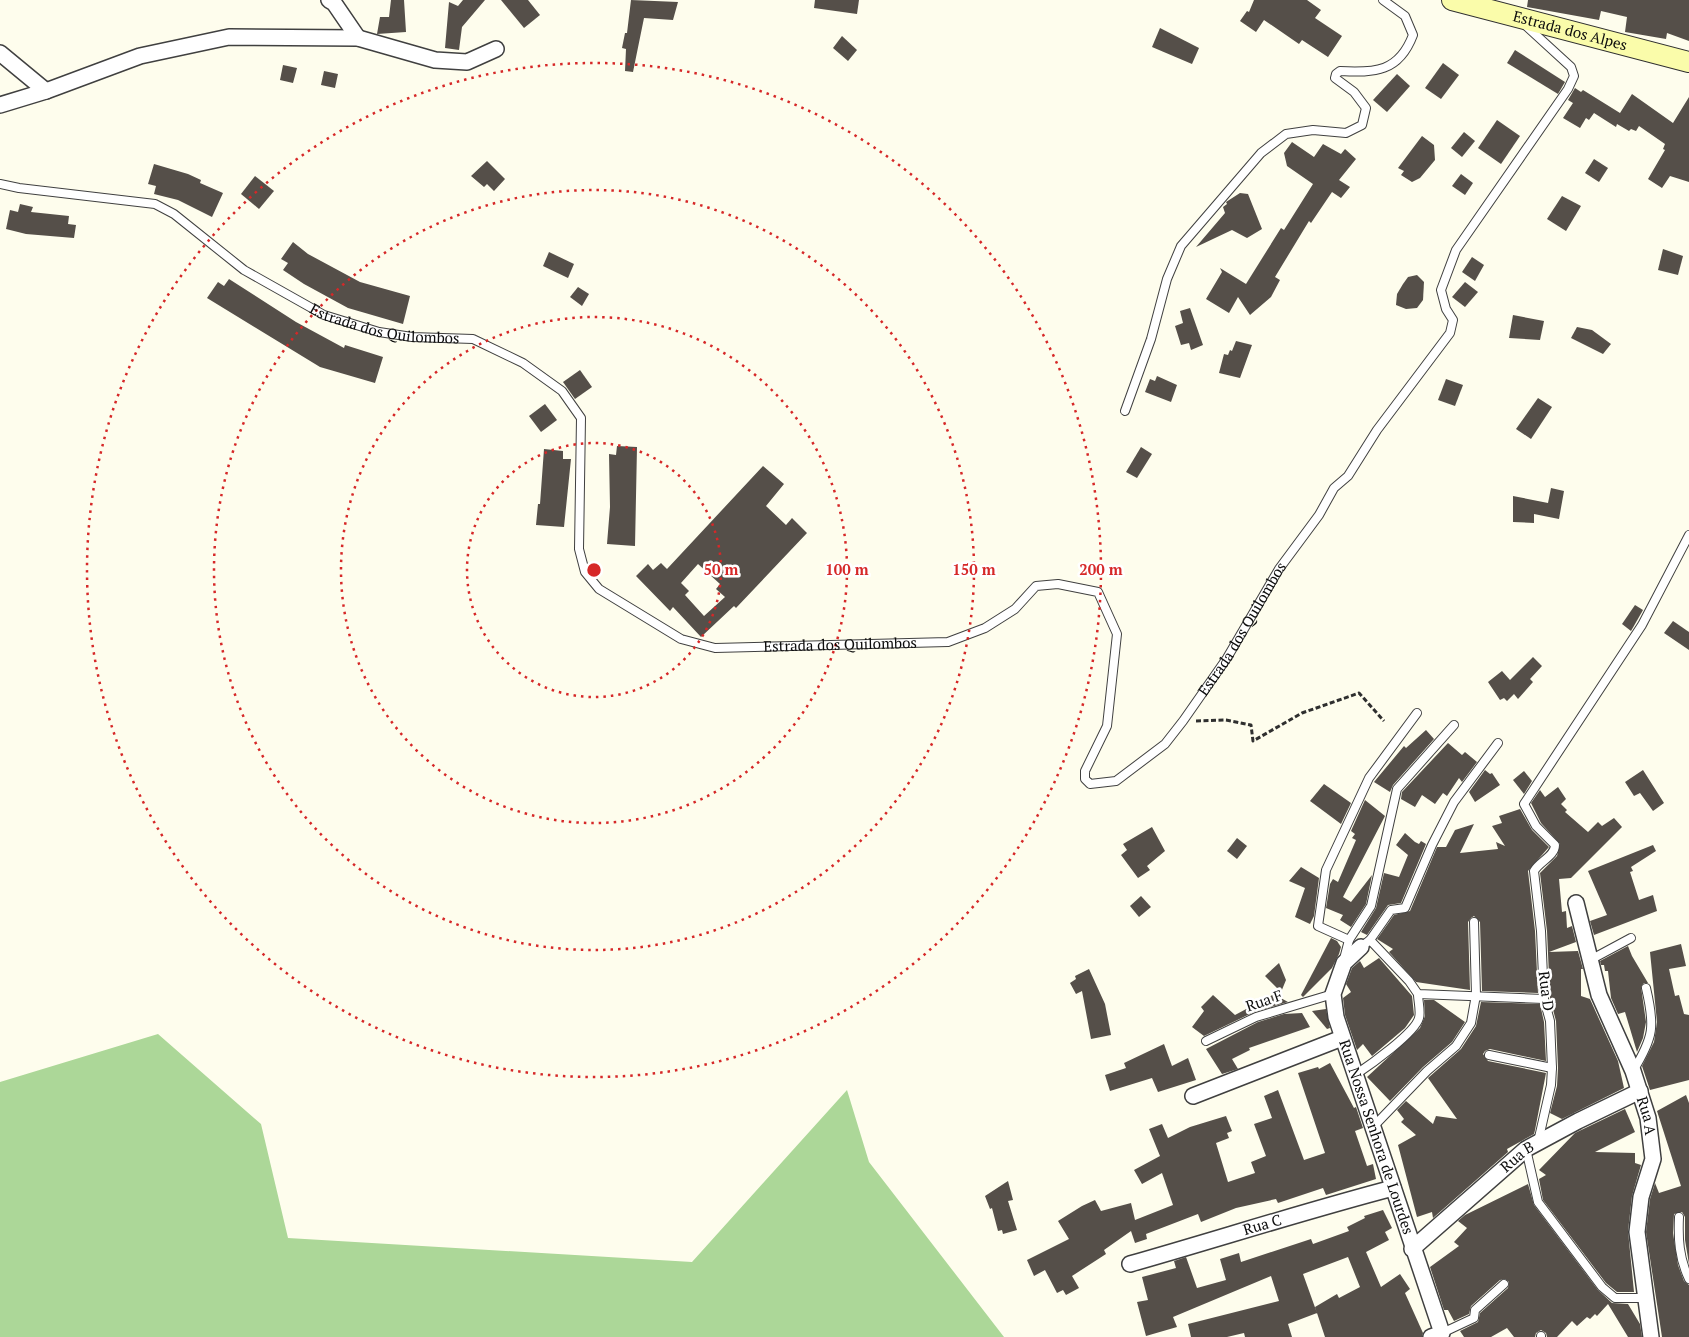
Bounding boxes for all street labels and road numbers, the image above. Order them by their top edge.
street label: Estrada dos Alpes [1511,5,1630,54]
street label: Estrada dos Quilombos [307,298,460,348]
street label: Estrada dos Quilombos [1193,557,1290,699]
street label: Estrada dos Quilombos [763,632,917,656]
street label: Rua D [1535,970,1559,1012]
street label: Rua F [1243,984,1285,1016]
street label: Rua Nossa Senhora de Lourdes [1335,1037,1419,1237]
street label: Rua A [1633,1094,1661,1137]
street label: Rua B [1495,1136,1537,1176]
street label: Rua C [1241,1209,1284,1239]

